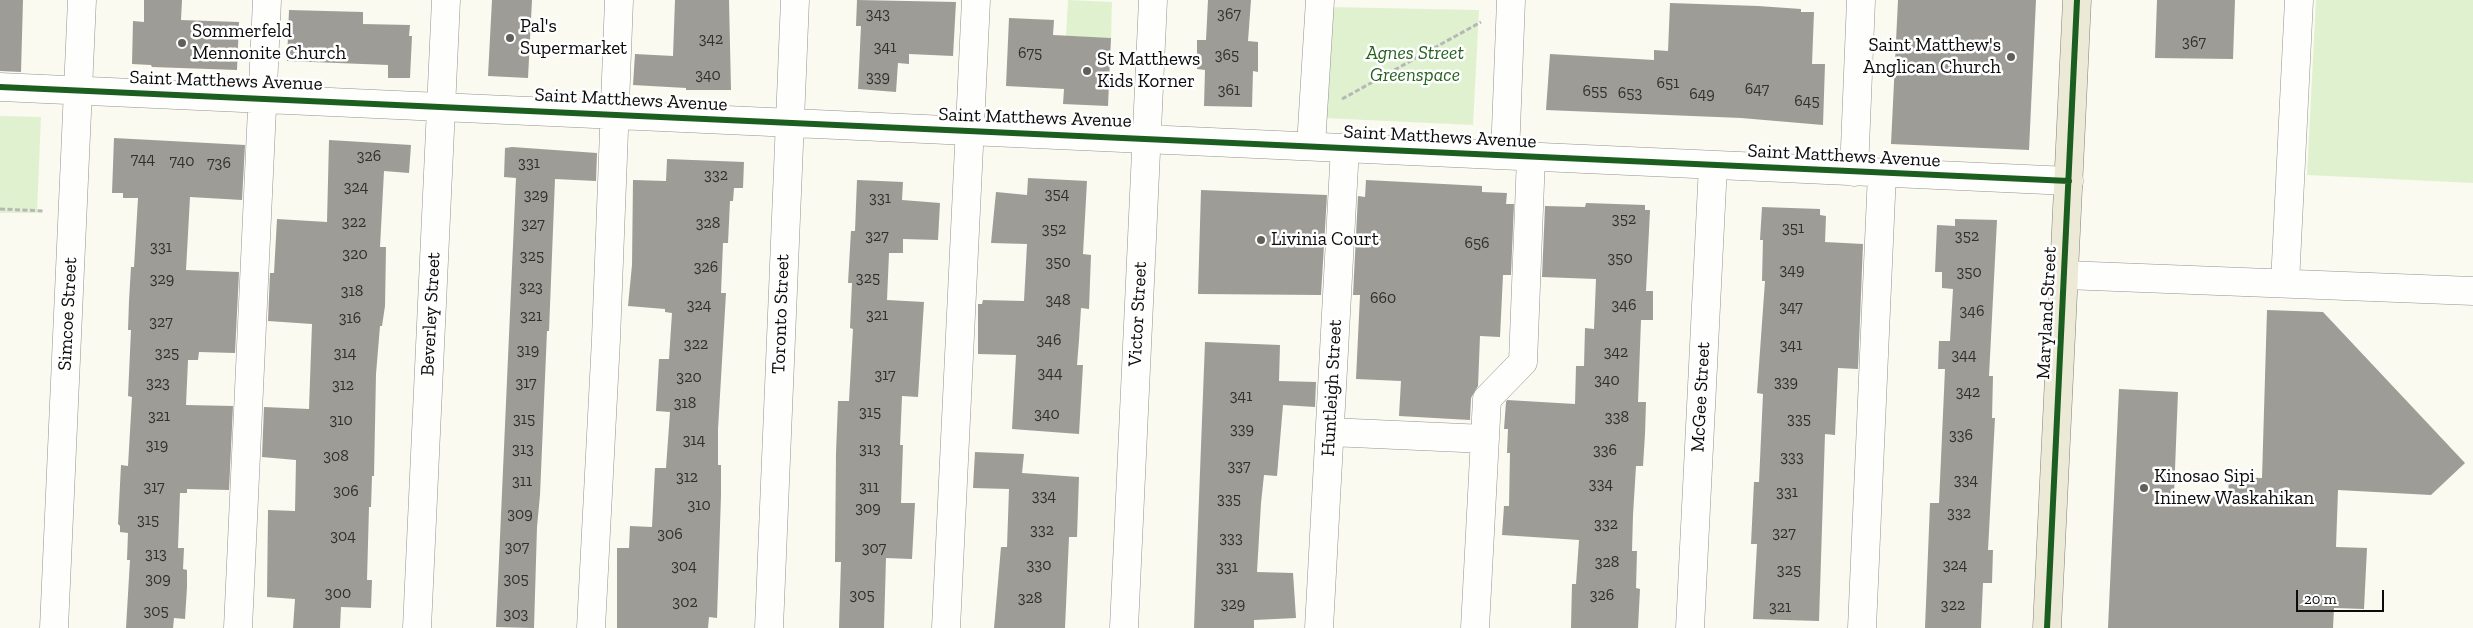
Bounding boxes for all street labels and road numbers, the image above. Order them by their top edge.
street label: Saint Matthews Avenue [129,66,323,96]
street label: Saint Matthews Avenue [534,84,728,116]
street label: Saint Matthews Avenue [938,103,1132,133]
street label: Saint Matthews Avenue [1343,121,1537,153]
street label: Saint Matthews Avenue [1747,140,1941,172]
street label: Maryland Street [2032,246,2062,380]
street label: Beverley Street [416,252,446,376]
street label: Toronto Street [768,254,794,374]
street label: Simcoe Street [54,257,82,371]
street label: Victor Street [1124,261,1152,367]
street label: Huntleigh Street [1317,319,1347,457]
street label: McGee Street [1687,341,1715,453]

